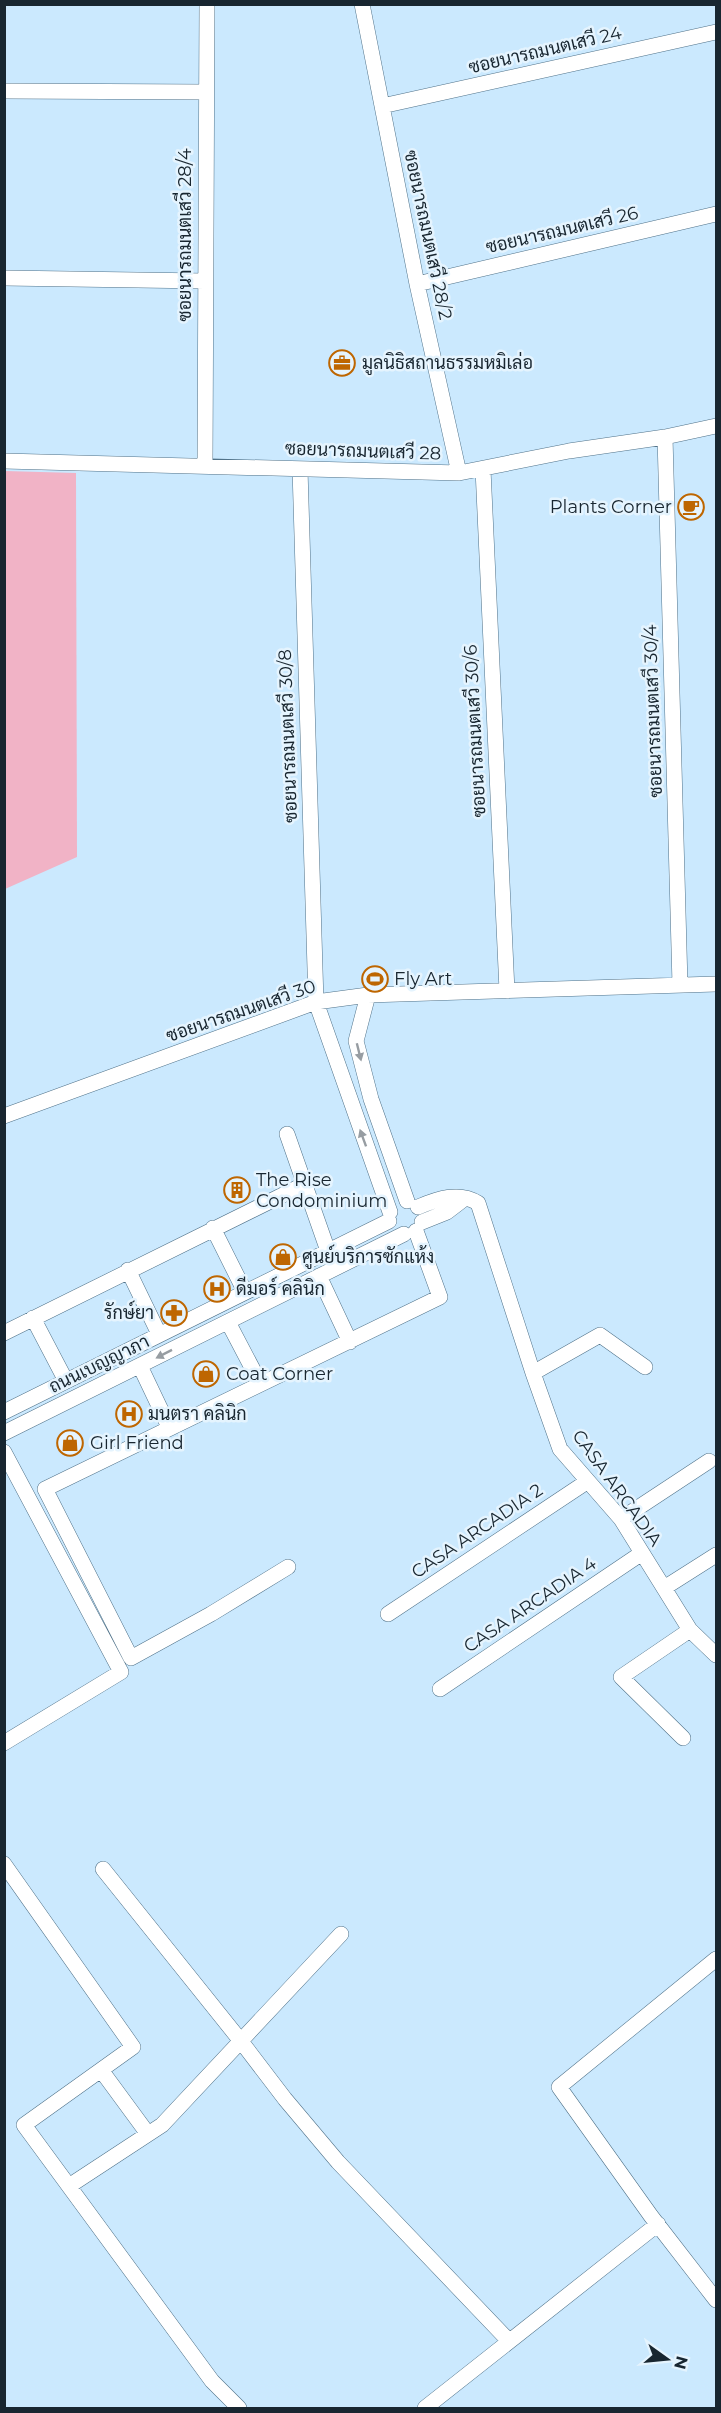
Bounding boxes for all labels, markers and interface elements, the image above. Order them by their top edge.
street label: ซอยนารถมนตเสวี 24 [466,20,624,78]
street label: ซอยนารถมนตเสวี 28/4 [172,148,196,322]
street label: ซอยนารถมนตเสวี 28/2 [399,148,459,322]
street label: ซอยนารถมนตเสวี 26 [483,200,640,258]
office icon: มูลนิธิสถานธรรมหมิเล่อ [327,348,357,378]
place label: มูลนิธิสถานธรรมหมิเล่อ [362,351,533,376]
street label: ซอยนารถมนตเสวี 28 [284,435,442,465]
cafe icon: Plants Corner [676,492,706,522]
place label: Plants Corner [550,496,672,518]
street label: ซอยนารถมนตเสวี 30/4 [637,624,667,798]
street label: ซอยนารถมนตเสวี 30/6 [457,644,491,818]
street label: ซอยนารถมนตเสวี 30/8 [272,649,302,823]
sports icon: Fly Art [360,964,390,994]
place label: Fly Art [394,968,452,990]
street label: ซอยนารถมนตเสวี 30 [163,973,319,1047]
one-way arrow [355,1043,365,1061]
one-way arrow [357,1129,367,1147]
place label: The Rise Condominium [256,1169,387,1212]
building icon: The Rise Condominium [222,1175,252,1205]
shop icon: ศูนย์บริการซักแห้ง [268,1242,298,1272]
place label: ศูนย์บริการซักแห้ง [302,1244,434,1270]
hospital icon: ดีมอร์ คลินิก [202,1274,232,1304]
place label: ดีมอร์ คลินิก [236,1276,325,1300]
pharmacy icon: รักษ์ยา [159,1298,189,1328]
place label: รักษ์ยา [104,1300,154,1324]
street label: ถนนเบญญาภา [45,1330,153,1398]
one-way arrow [155,1349,172,1358]
shop icon: Coat Corner [191,1359,221,1389]
place label: Coat Corner [226,1363,333,1385]
hospital icon: มนตรา คลินิก [114,1399,144,1429]
place label: มนตรา คลินิก [148,1403,247,1425]
street label: CASA ARCADIA [567,1425,667,1551]
shop icon: Girl Friend [55,1428,85,1458]
place label: Girl Friend [90,1432,184,1454]
street label: CASA ARCADIA 2 [407,1479,547,1583]
street label: CASA ARCADIA 4 [460,1552,601,1657]
north arrow [637,2329,697,2389]
text: N [670,2354,692,2371]

